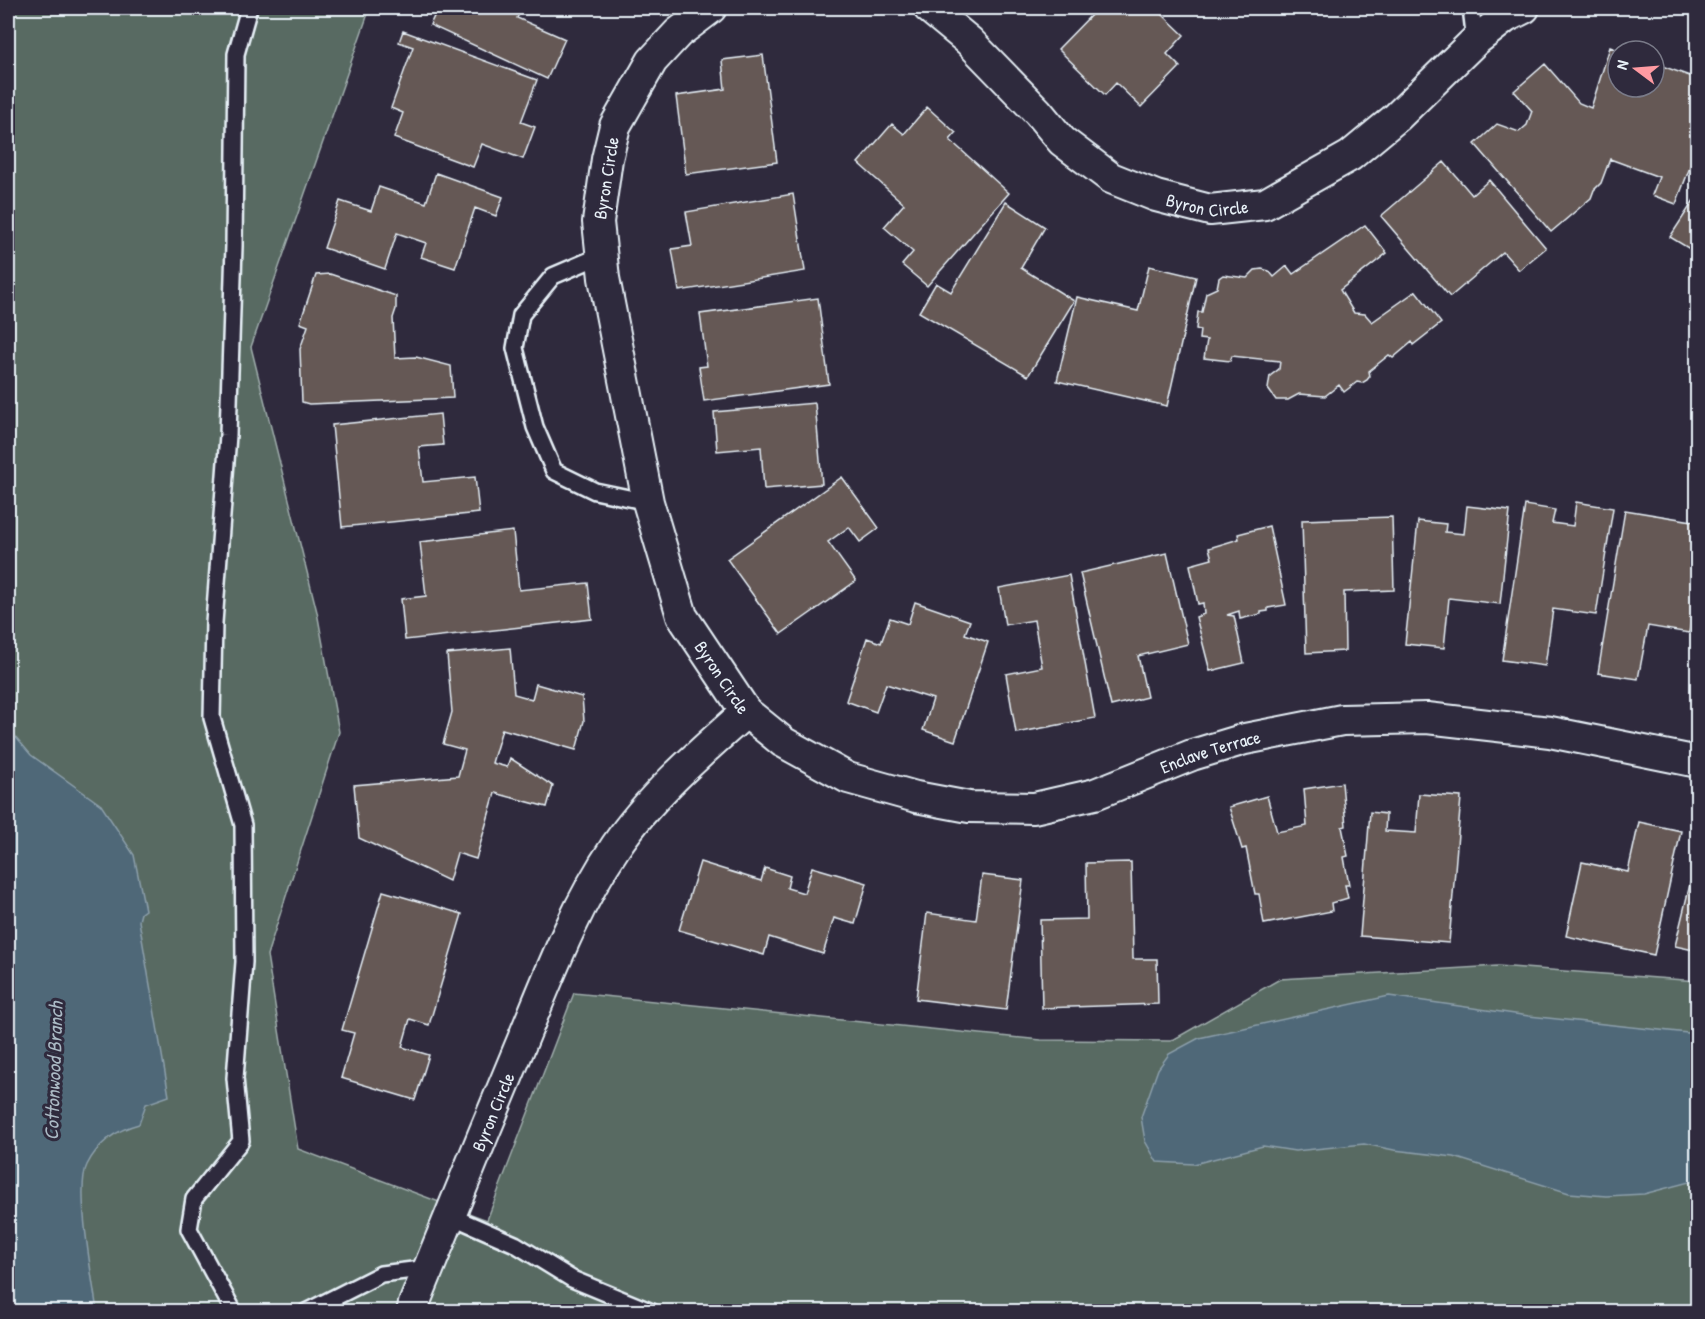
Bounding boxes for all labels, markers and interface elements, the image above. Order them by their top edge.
north arrow [1606,39,1666,99]
text: N [1610,57,1633,72]
street label: Byron Circle [587,135,625,221]
street label: Byron Circle [1164,187,1250,223]
street label: Byron Circle [689,636,756,719]
street label: Enclave Terrace [1156,724,1262,779]
water label: Cottonwood Branch [37,1000,69,1141]
street label: Byron Circle [465,1069,520,1155]

